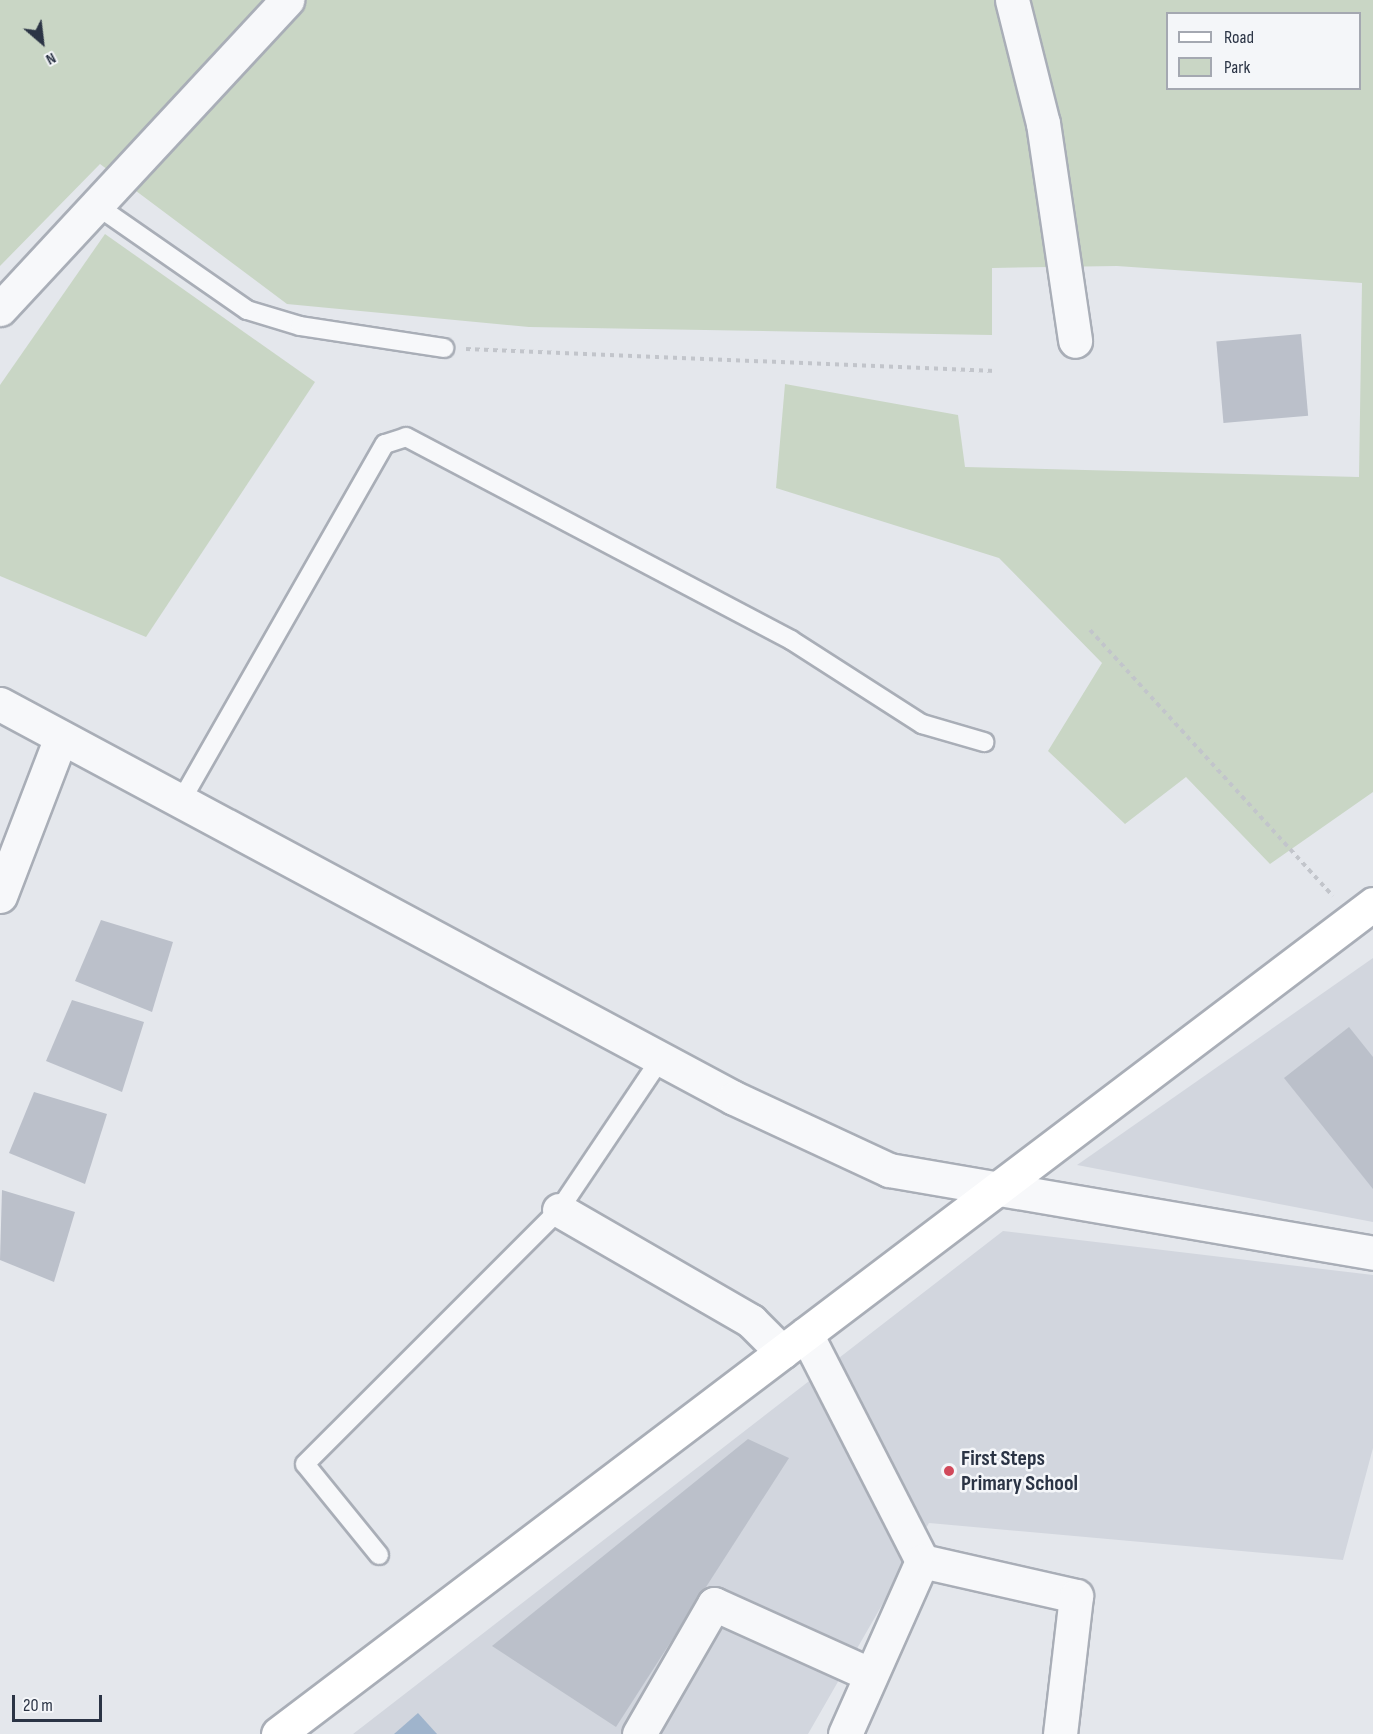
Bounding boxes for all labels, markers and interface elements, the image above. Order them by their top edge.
north arrow [12,12,72,72]
legend [1166,12,1361,90]
text: Road [1224,27,1254,48]
text: N [42,48,59,69]
text: Park [1224,57,1250,78]
place label: First Steps Primary School [961,1445,1078,1496]
marker: First Steps Primary School [942,1464,956,1478]
scale bar [15,1683,105,1721]
text: 20 m [23,1695,53,1716]

